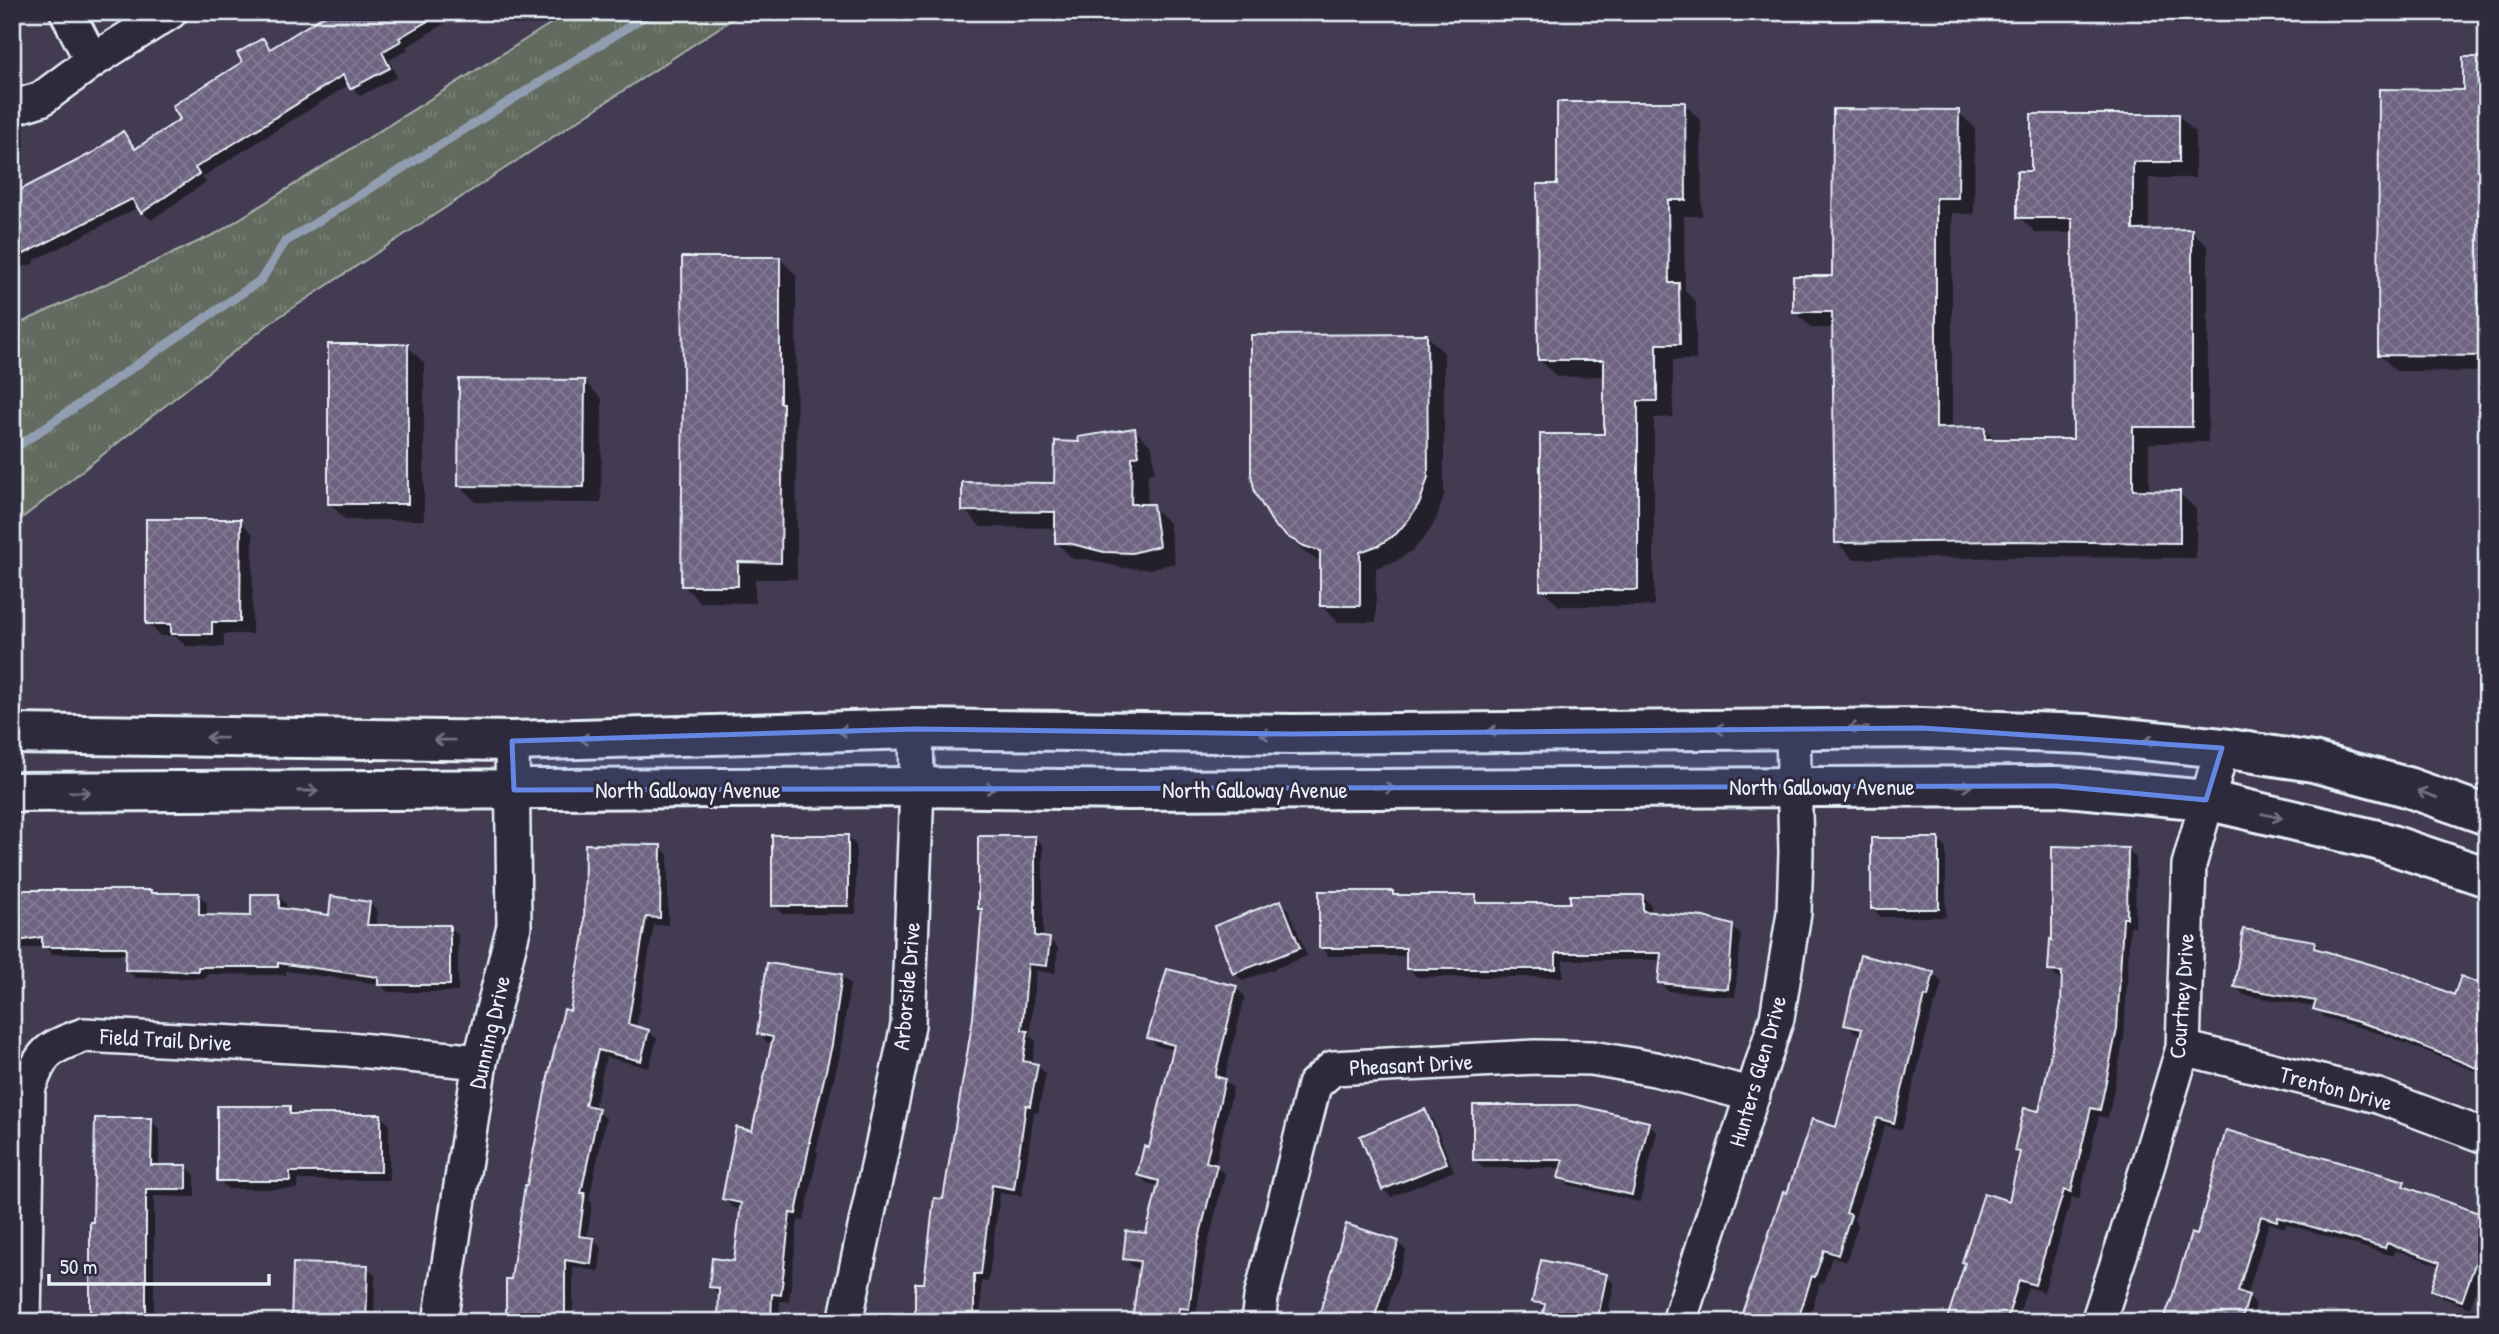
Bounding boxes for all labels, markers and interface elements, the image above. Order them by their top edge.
one-way arrow [1846,721,1869,735]
one-way arrow [1714,722,1737,736]
one-way arrow [836,724,859,737]
one-way arrow [1486,725,1509,738]
one-way arrow [1259,727,1282,740]
one-way arrow [205,731,228,745]
one-way arrow [579,732,602,745]
one-way arrow [432,734,455,747]
one-way arrow [2143,734,2166,747]
street label: North Galloway Avenue [1729,771,1915,802]
street label: North Galloway Avenue [595,774,781,805]
street label: North Galloway Avenue [1162,774,1348,805]
one-way arrow [1950,779,1973,793]
one-way arrow [973,781,996,795]
one-way arrow [1372,781,1395,795]
one-way arrow [296,784,319,798]
one-way arrow [69,785,92,799]
one-way arrow [2416,787,2438,799]
one-way arrow [2260,810,2283,823]
street label: Arborside Drive [885,921,927,1051]
street label: Courtney Drive [2161,932,2201,1060]
street label: Dunning Drive [461,972,517,1092]
street label: Hunters Glen Drive [1721,992,1793,1150]
street label: Field Trail Drive [98,1020,233,1058]
street label: Pheasant Drive [1348,1045,1474,1083]
street label: Trenton Drive [2276,1058,2396,1118]
scale bar [49,1243,270,1287]
text: 50 m [60,1252,97,1281]

